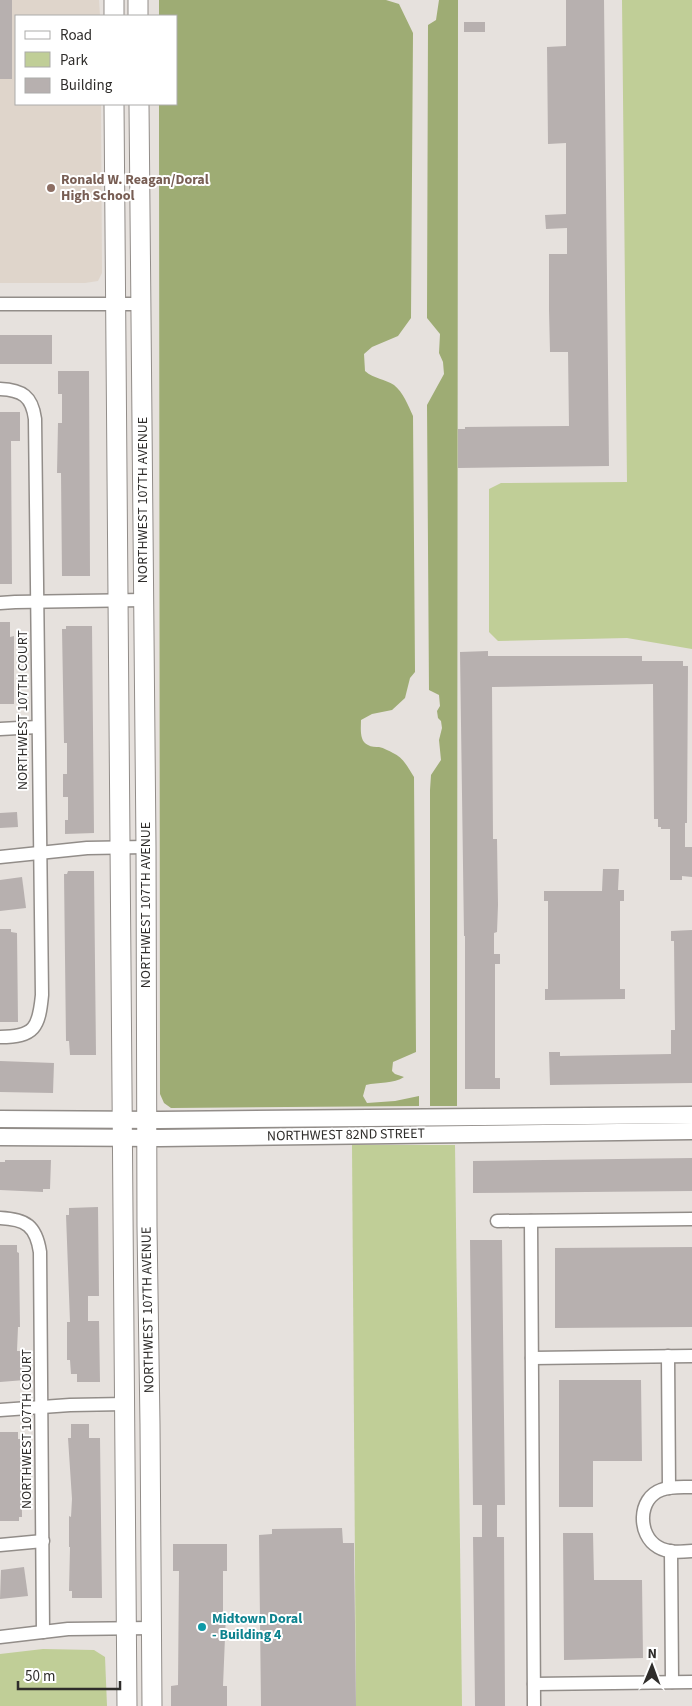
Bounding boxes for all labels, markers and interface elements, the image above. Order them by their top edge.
legend [15,15,178,105]
text: Road [60,25,92,46]
text: Park [60,50,89,71]
text: Building [60,75,113,96]
place label: Ronald W. Reagan/Doral High School [61,170,209,206]
marker: Ronald W. Reagan/Doral High School [45,182,57,194]
street label: NORTHWEST 107TH AVENUE [133,417,153,583]
street label: NORTHWEST 107TH COURT [13,629,33,790]
street label: NORTHWEST 107TH AVENUE [136,822,156,988]
street label: NORTHWEST 82ND STREET [267,1124,426,1146]
street label: NORTHWEST 107TH AVENUE [137,1227,159,1393]
street label: NORTHWEST 107TH COURT [17,1348,37,1509]
place label: Midtown Doral - Building 4 [212,1609,302,1645]
marker: Midtown Doral - Building 4 [196,1621,208,1633]
north arrow [627,1641,677,1691]
text: N [647,1644,657,1664]
scale bar [18,1658,120,1690]
text: 50 m [25,1666,55,1687]

